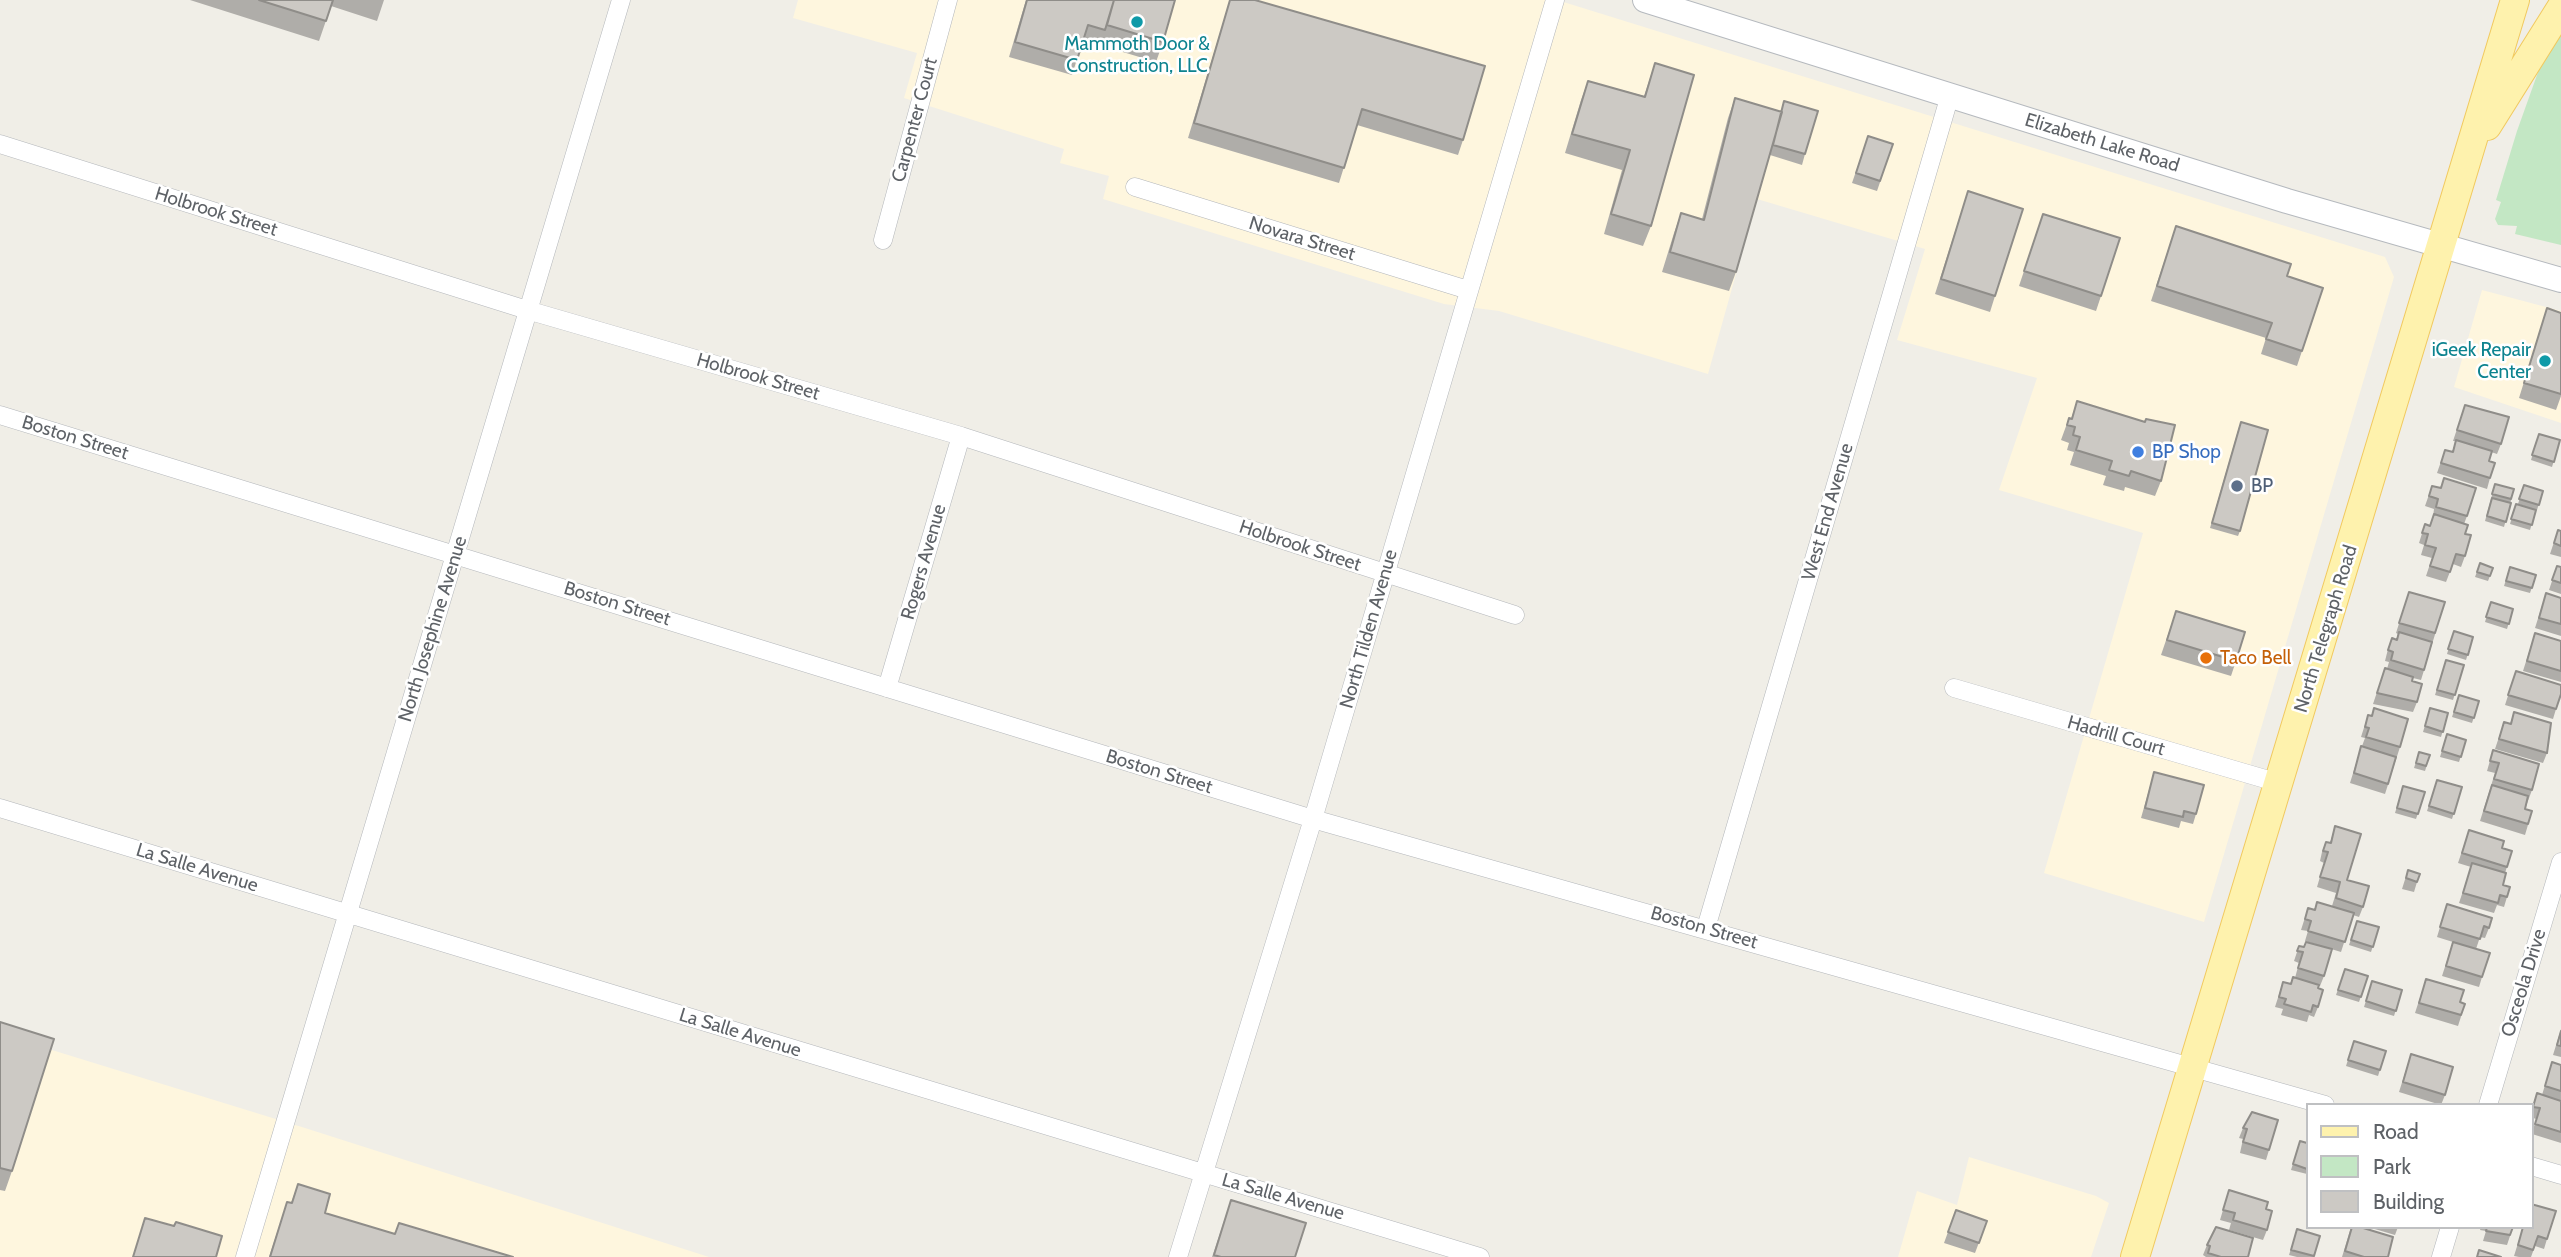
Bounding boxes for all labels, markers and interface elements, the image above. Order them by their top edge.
marker: Mammoth Door & Construction, LLC [1129,14,1145,30]
place label: Mammoth Door & Construction, LLC [1064,33,1210,77]
street label: Carpenter Court [887,55,943,185]
street label: Elizabeth Lake Road [2022,109,2182,177]
street label: Holbrook Street [152,183,280,241]
street label: Novara Street [1246,212,1358,266]
place label: iGeek Repair Center [2432,339,2531,383]
street label: Holbrook Street [694,349,822,405]
marker: iGeek Repair Center [2537,353,2553,369]
street label: Boston Street [19,411,131,465]
street label: West End Avenue [1798,441,1858,583]
place label: BP Shop [2152,441,2221,463]
marker: BP Shop [2130,444,2146,460]
place label: BP [2251,475,2273,497]
marker: BP [2229,478,2245,494]
street label: Rogers Avenue [897,502,951,622]
street label: Holbrook Street [1236,516,1364,576]
street label: North Josephine Avenue [394,533,472,725]
street label: North Telegraph Road [2290,543,2362,715]
street label: North Tilden Avenue [1335,547,1403,711]
street label: Boston Street [561,577,673,631]
place label: Taco Bell [2220,647,2291,669]
marker: Taco Bell [2198,650,2214,666]
street label: Hadrill Court [2065,711,2167,761]
street label: Boston Street [1103,745,1215,799]
street label: La Salle Avenue [133,839,261,897]
street label: Boston Street [1648,902,1760,954]
street label: Osceola Drive [2497,926,2551,1040]
street label: La Salle Avenue [676,1004,804,1062]
legend [2306,1103,2533,1229]
text: Road [2373,1119,2419,1144]
text: Park [2373,1154,2411,1179]
street label: La Salle Avenue [1219,1169,1347,1225]
text: Building [2373,1189,2444,1214]

